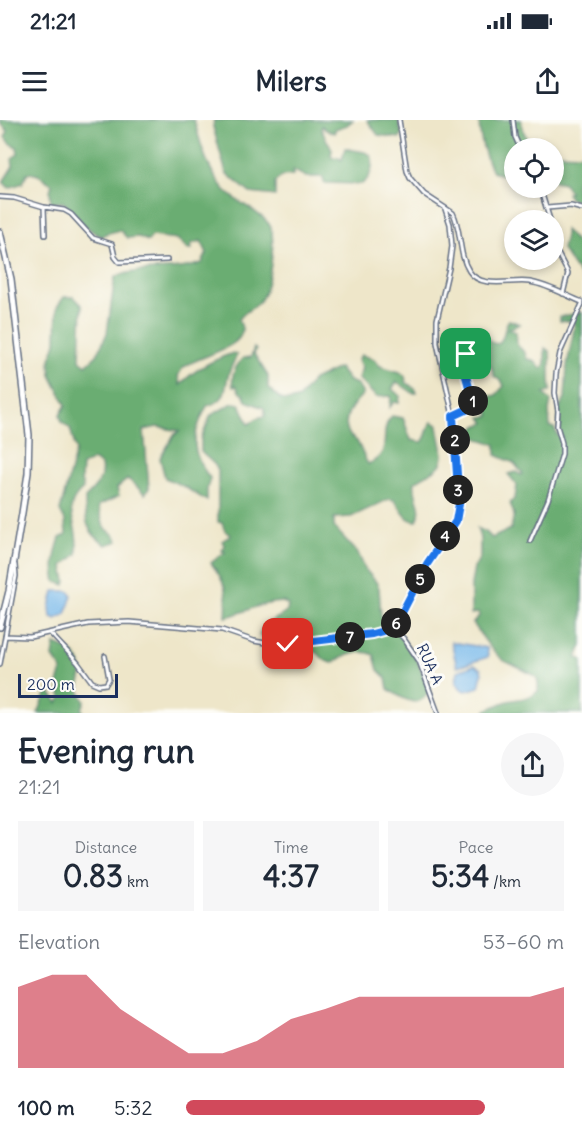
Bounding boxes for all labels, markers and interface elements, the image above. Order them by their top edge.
text: 21:21 [30,7,77,35]
text: Milers [255,64,327,98]
icon: menu [18,65,51,98]
icon: share [531,65,564,98]
map controls [504,138,564,270]
button: locate [504,138,564,198]
button: layers [504,210,564,270]
pin [440,328,491,379]
icon: arrive [449,337,482,370]
pin: 1 [458,386,488,416]
text: 1 [470,391,476,411]
pin: 2 [440,425,470,455]
text: 2 [451,430,459,450]
pin: 3 [443,475,473,505]
text: 3 [453,480,463,500]
pin: 4 [430,521,460,551]
text: 4 [440,526,450,546]
pin: 5 [405,564,435,594]
text: 5 [415,569,425,589]
pin: 6 [381,608,411,638]
text: 6 [391,613,401,633]
pin [262,618,313,669]
pin: 7 [335,622,365,652]
icon: check [271,627,304,660]
text: 7 [346,627,354,647]
street label: RUA A [413,641,447,688]
scale bar [18,671,118,698]
text: 200 m [27,674,75,694]
text: Evening run [18,730,194,772]
button: share [501,733,564,796]
text: 21:21 [18,774,60,799]
text: Distance [75,837,137,857]
text: Time [274,837,308,857]
text: Pace [459,837,493,857]
text: 0.83 [63,857,123,895]
text: 4:37 [263,857,319,895]
text: 5:34 [431,857,489,895]
text: km [123,871,149,891]
text: /km [489,871,521,891]
text: Elevation [18,929,100,954]
text: 53–60 m [483,929,564,954]
text: 100 m [18,1095,75,1120]
text: 5:32 [114,1095,152,1120]

